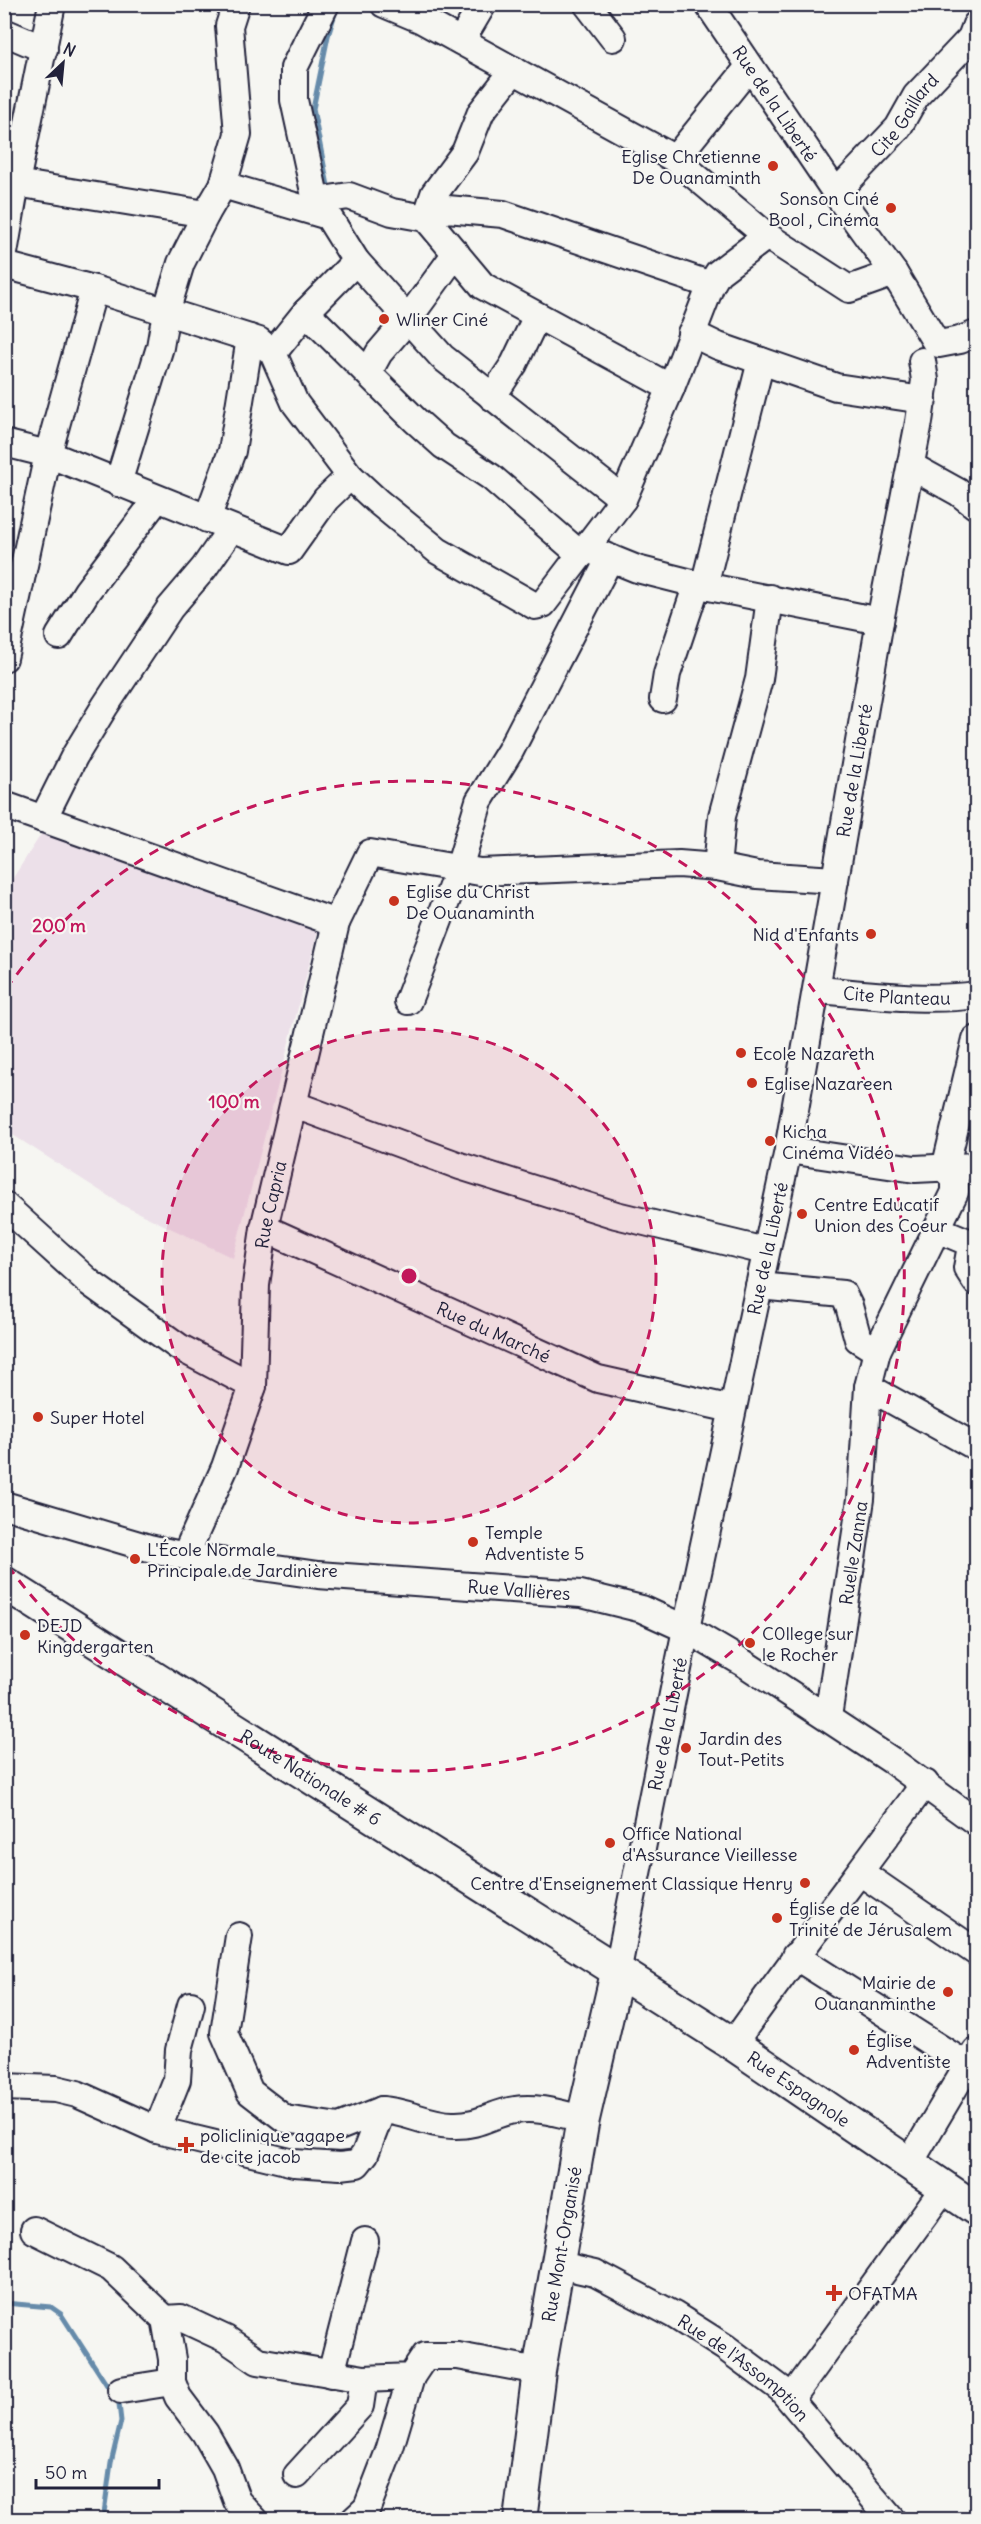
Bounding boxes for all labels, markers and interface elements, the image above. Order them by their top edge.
north arrow [33,33,93,93]
text: N [60,38,79,61]
street label: Rue de la Liberté [728,41,823,166]
street label: Cite Gaillard [865,68,943,162]
place label: Eglise Chretienne De Ouanaminth [621,145,761,189]
marker: Eglise Chretienne De Ouanaminth [766,159,780,173]
place label: Sonson Ciné Bool , Cinéma [769,187,879,231]
marker: Sonson Ciné Bool , Cinéma [884,201,898,215]
place label: Wliner Ciné [396,308,488,331]
marker: Wliner Ciné [377,312,391,326]
street label: Rue de la Liberté [831,702,877,839]
place label: Eglise du Christ De Ouanaminth [406,880,535,924]
marker: Eglise du Christ De Ouanaminth [387,894,401,908]
text: 200 m [32,914,86,937]
place label: Nid d'Enfants [753,923,859,946]
marker: Nid d'Enfants [864,927,878,941]
street label: Cite Planteau [842,981,951,1009]
place label: Ecole Nazareth [753,1042,875,1065]
marker: Ecole Nazareth [734,1046,748,1060]
place label: Eglise Nazareen [764,1072,893,1095]
marker: Eglise Nazareen [745,1076,759,1090]
text: 100 m [209,1090,260,1113]
place label: Kicha Cinéma Vidéo [782,1120,894,1164]
marker: Kicha Cinéma Vidéo [763,1134,777,1148]
street label: Rue Capria [250,1158,291,1250]
street label: Rue de la Liberté [742,1180,792,1317]
place label: Centre Educatif Union des Coeur [814,1193,948,1237]
marker: Centre Educatif Union des Coeur [795,1207,809,1221]
centre of rings [399,1266,419,1286]
street label: Rue du Marché [433,1296,554,1368]
place label: Super Hotel [50,1406,145,1429]
marker: Super Hotel [31,1410,45,1424]
street label: Ruelle Zanna [834,1499,872,1606]
place label: Temple Adventiste 5 [485,1521,584,1565]
marker: Temple Adventiste 5 [466,1535,480,1549]
place label: L'École Normale Principale de Jardinière [147,1538,338,1582]
marker: L'École Normale Principale de Jardinière [128,1552,142,1566]
street label: Rue Vallières [467,1574,571,1605]
place label: DEJD Kingdergarten [37,1614,154,1658]
place label: C0llege sur le Rocher [762,1622,854,1666]
marker: DEJD Kingdergarten [18,1628,32,1642]
marker: C0llege sur le Rocher [743,1636,757,1650]
street label: Rue de la Liberté [642,1655,692,1793]
street label: Route Nationale # 6 [236,1724,386,1830]
place label: Jardin des Tout-Petits [698,1727,784,1771]
marker: Jardin des Tout-Petits [679,1741,693,1755]
place label: Office National d'Assurance Vieillesse [622,1822,797,1866]
marker: Office National d'Assurance Vieillesse [603,1836,617,1850]
place label: Centre d'Enseignement Classique Henry [470,1872,793,1895]
marker: Centre d'Enseignement Classique Henry [798,1876,812,1890]
place label: Église de la Trinité de Jérusalem [789,1897,952,1941]
marker: Église de la Trinité de Jérusalem [770,1911,784,1925]
place label: Mairie de Ouananminthe [814,1971,936,2015]
marker: Mairie de Ouananminthe [941,1985,955,1999]
place label: Église Adventiste [866,2029,951,2073]
marker: Église Adventiste [847,2043,861,2057]
street label: Rue Espagnole [743,2046,855,2132]
place label: policlinique agape de cite jacob [200,2124,345,2168]
marker: policlinique agape de cite jacob [177,2136,195,2154]
street label: Rue Mont-Organisé [536,2164,586,2324]
place label: OFATMA [848,2282,918,2305]
marker: OFATMA [825,2284,843,2302]
street label: Rue de l'Assomption [674,2309,815,2426]
scale bar [36,2452,159,2490]
text: 50 m [45,2461,87,2484]

